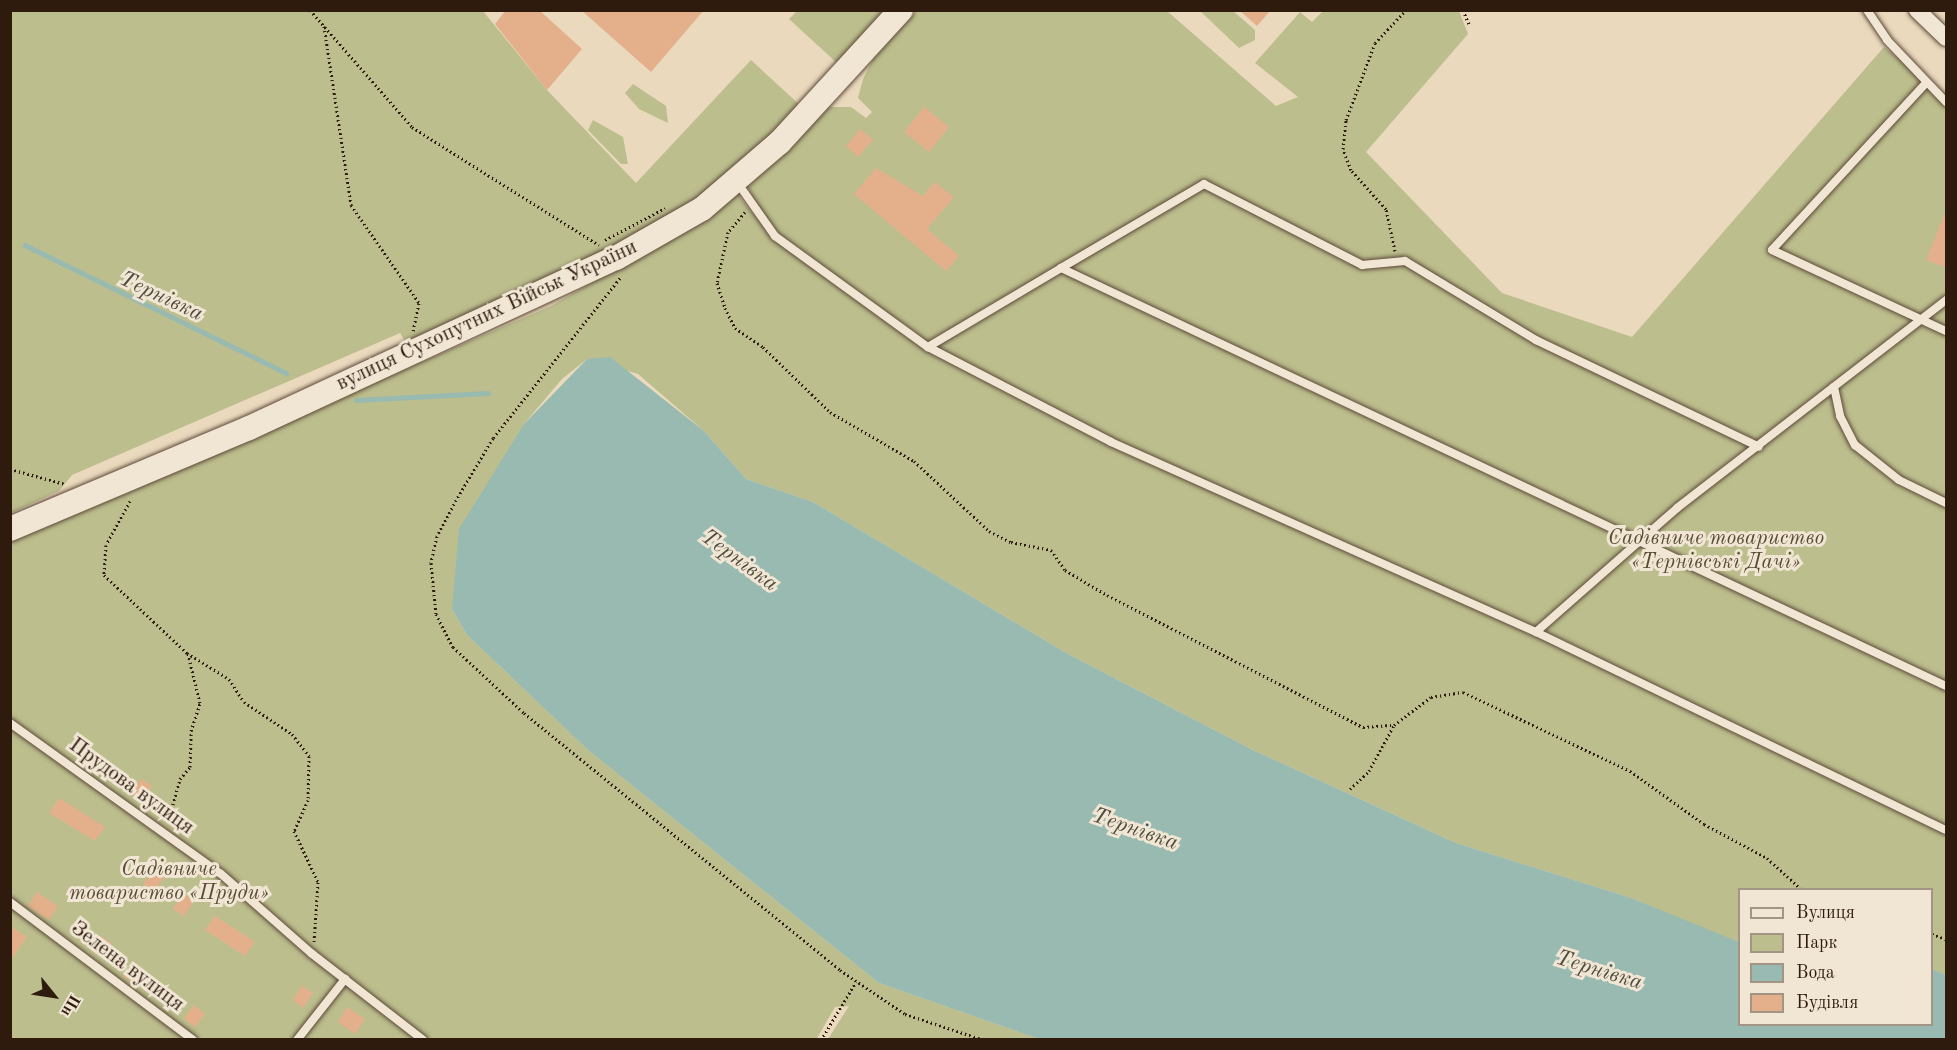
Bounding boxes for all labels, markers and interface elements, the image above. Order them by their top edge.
street label: вулиця Сухопутних Військ України [333,235,641,397]
water label: Тернівка [115,266,207,328]
water label: Тернівка [695,524,783,598]
park label: Садівниче товариство «Тернівські Дачі» [1608,526,1824,576]
street label: Прудова вулиця [64,733,198,841]
water label: Тернівка [1089,803,1181,857]
park label: Садівниче товариство «Пруди» [69,857,269,907]
legend [1738,888,1933,1026]
text: Вулиця [1796,904,1855,922]
street label: Зелена вулиця [65,916,189,1018]
text: Парк [1796,934,1837,952]
water label: Тернівка [1553,945,1645,997]
text: Вода [1796,964,1835,982]
north arrow [24,966,84,1026]
text: Пн [57,991,82,1019]
text: Будівля [1796,994,1858,1012]

